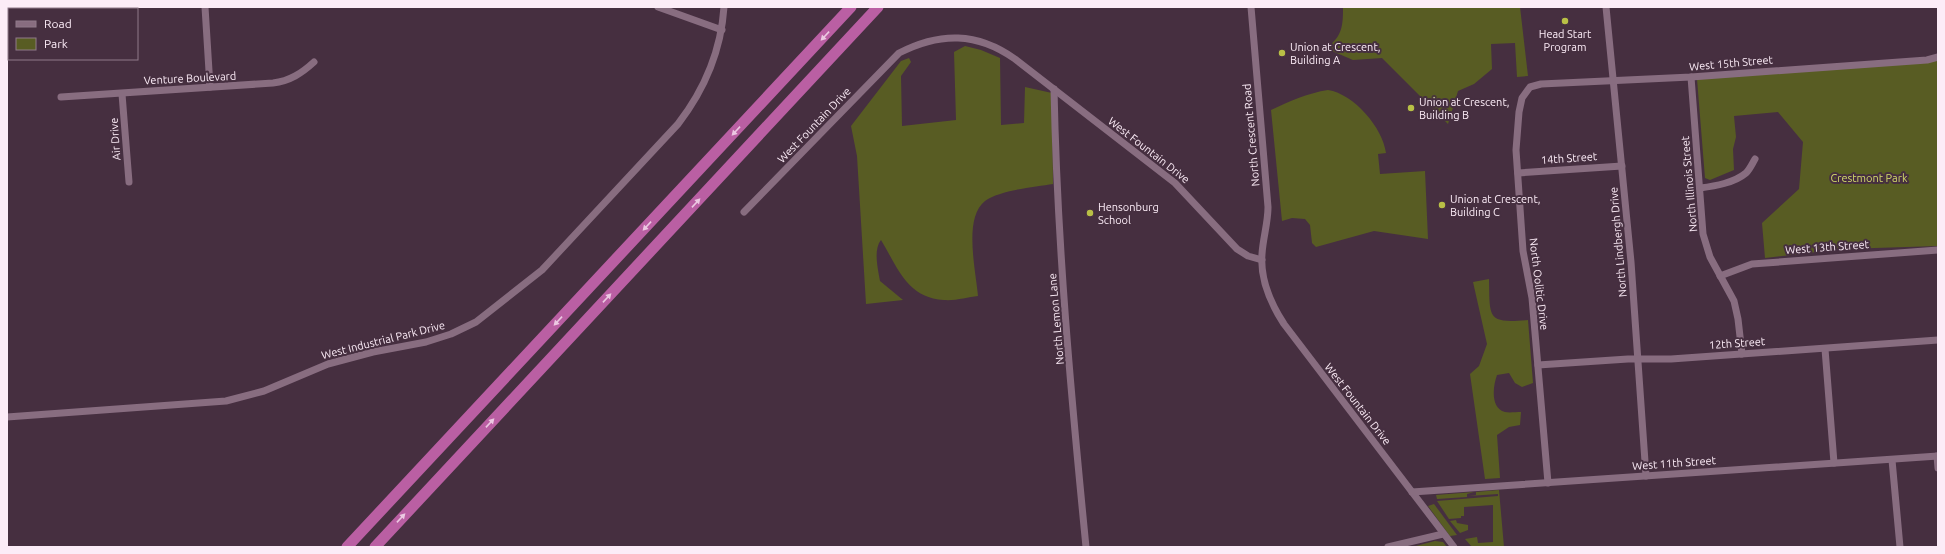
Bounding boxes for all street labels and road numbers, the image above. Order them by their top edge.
street label: West 15th Street [1689,53,1774,73]
street label: Venture Boulevard [143,70,237,86]
street label: North Crescent Road [1241,83,1261,187]
street label: West Fountain Drive [775,85,853,165]
street label: West Fountain Drive [1106,115,1192,185]
street label: Air Drive [108,117,122,161]
street label: North Illinois Street [1679,135,1699,232]
street label: 14th Street [1541,150,1598,166]
street label: North Lindbergh Drive [1607,186,1629,298]
street label: North Oolitic Drive [1527,237,1551,331]
street label: West 13th Street [1785,238,1870,256]
street label: North Lemon Lane [1046,273,1066,365]
street label: West Industrial Park Drive [320,319,446,361]
street label: 12th Street [1709,335,1766,351]
street label: West Fountain Drive [1323,361,1393,447]
street label: West 11th Street [1632,454,1717,472]

